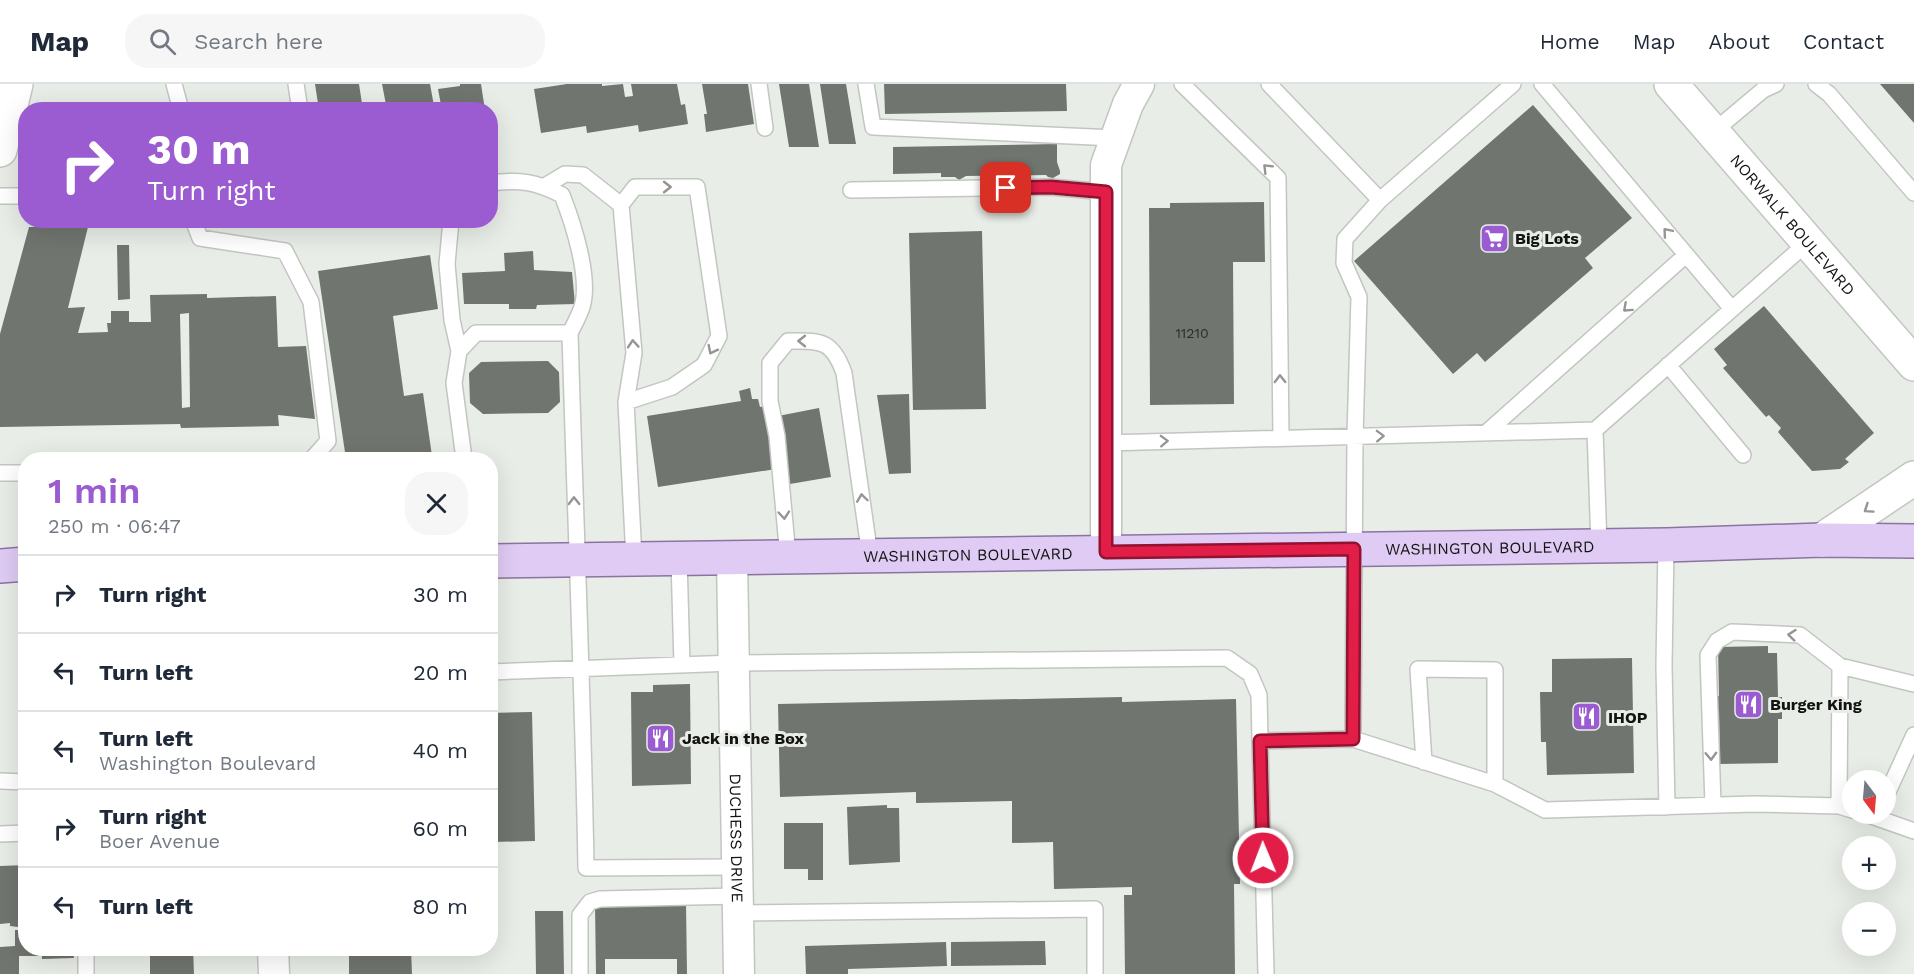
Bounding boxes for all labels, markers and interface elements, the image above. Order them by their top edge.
search box [125,14,545,68]
text: Map [30,25,89,58]
icon: search [146,25,179,58]
text: Search here [194,29,323,54]
text: Home [1540,29,1600,54]
text: Map [1633,29,1676,54]
text: About [1709,29,1770,54]
text: Contact [1803,29,1884,54]
text: 30 m [147,125,251,174]
icon: right [48,126,126,204]
street label: NORWALK BOULEVARD [1726,150,1859,299]
pin [980,162,1031,213]
one-way arrow [1264,164,1275,175]
icon: arrive [989,171,1022,204]
text: Turn right [147,175,276,207]
one-way arrow [662,181,671,193]
supermarket icon: Big Lots [1478,222,1510,254]
one-way arrow [1663,228,1674,239]
place label: Big Lots [1515,229,1579,248]
one-way arrow [1623,301,1634,312]
house number: 11210 [1175,325,1209,341]
one-way arrow [798,335,807,347]
one-way arrow [626,340,639,349]
one-way arrow [708,343,719,354]
one-way arrow [1274,375,1286,384]
one-way arrow [1376,429,1385,442]
one-way arrow [1160,435,1169,447]
text: 1 min [48,470,140,512]
button: close [405,472,468,535]
one-way arrow [856,493,868,502]
one-way arrow [568,497,581,506]
one-way arrow [1864,502,1875,513]
one-way arrow [777,510,790,519]
text: 250 m · 06:47 [48,514,181,538]
street label: WASHINGTON BOULEVARD [1385,537,1595,559]
street label: WASHINGTON BOULEVARD [863,544,1073,566]
icon: right [48,578,81,611]
text: Turn right [99,582,206,607]
text: 30 m [413,582,468,607]
one-way arrow [1787,629,1797,642]
icon: left [48,656,81,689]
text: Turn left [99,660,193,685]
text: 20 m [413,660,468,685]
restaurant icon: Burger King [1733,688,1765,720]
place label: Burger King [1770,695,1862,714]
restaurant icon: IHOP [1571,701,1603,733]
place label: IHOP [1608,708,1648,727]
restaurant icon: Jack in the Box [645,722,677,754]
text: Turn left [99,726,193,751]
place label: Jack in the Box [682,729,804,748]
icon: left [48,734,81,767]
text: 40 m [412,738,468,763]
text: Washington Boulevard [99,751,316,775]
one-way arrow [1705,751,1718,760]
north arrow [1842,770,1896,824]
map controls [1842,770,1896,956]
street label: DUCHESS DRIVE [726,773,747,903]
text: Turn right [99,804,206,829]
icon: right [48,812,81,845]
text: 60 m [412,816,468,841]
position arrow [1231,826,1295,890]
text: Boer Avenue [99,829,220,853]
button: + [1842,836,1896,890]
icon: left [48,890,81,923]
text: Turn left [99,894,193,919]
text: 80 m [412,894,468,919]
button: − [1842,902,1896,956]

